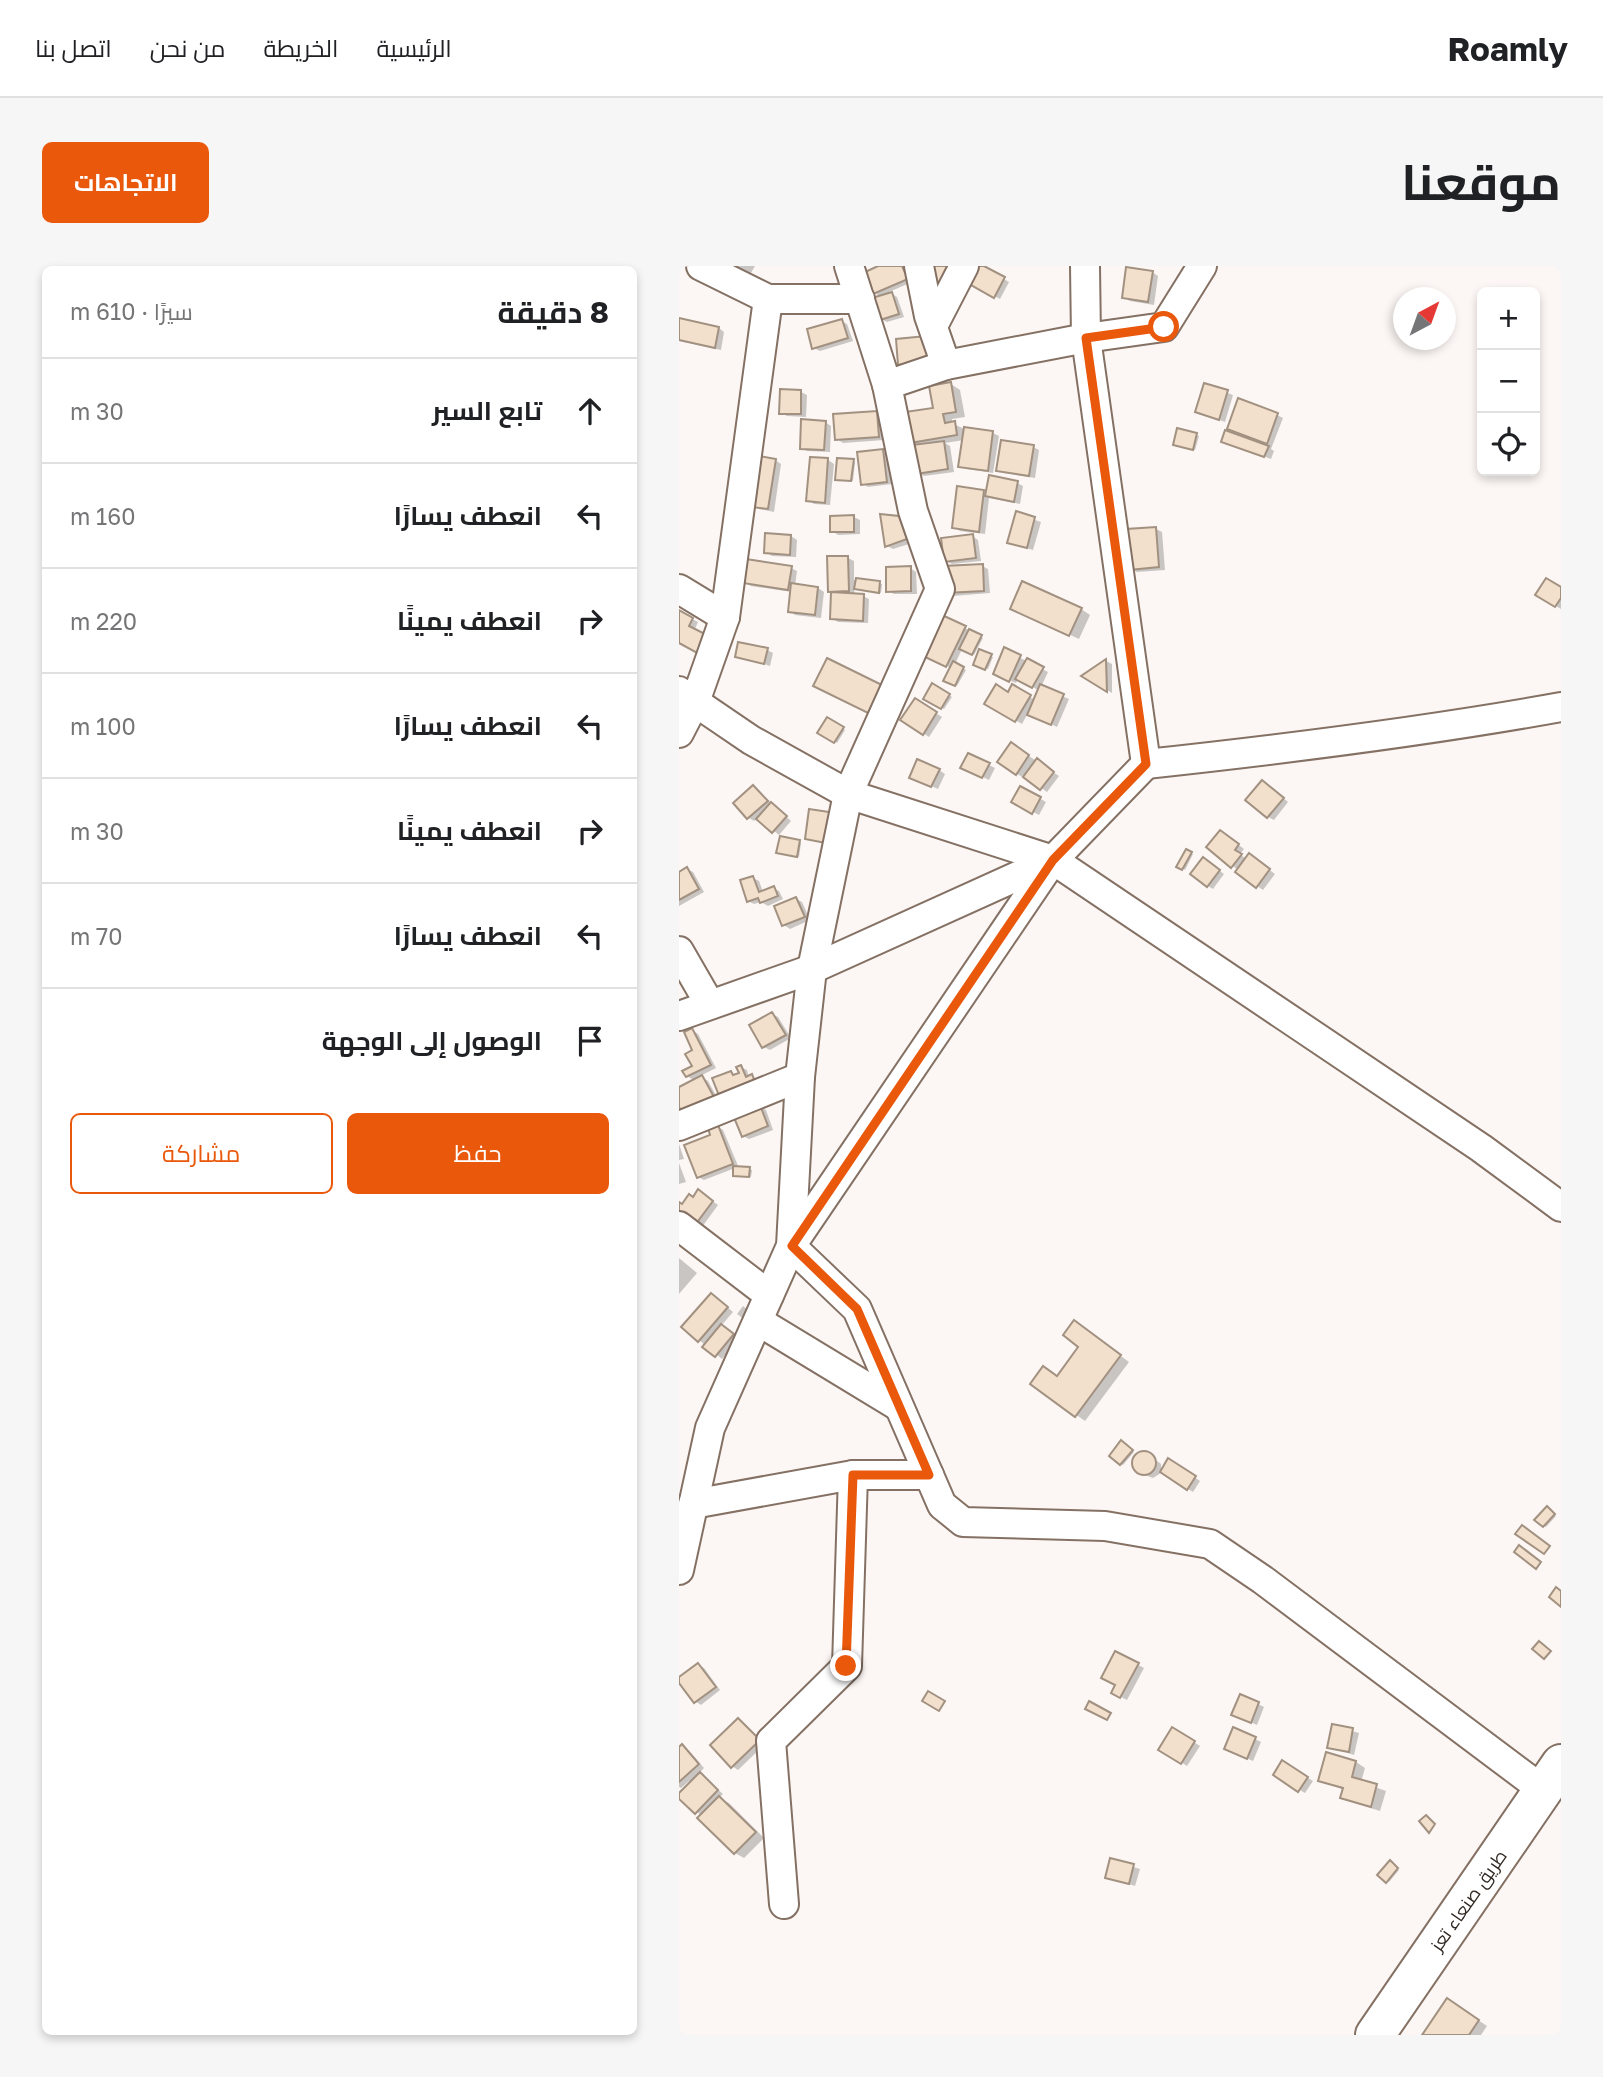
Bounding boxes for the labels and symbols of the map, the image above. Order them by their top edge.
north arrow [1393,287,1456,350]
route start [1148,311,1179,342]
route end [830,1650,861,1681]
street label: طريق صنعاء تعز [1424,1845,1513,1957]

